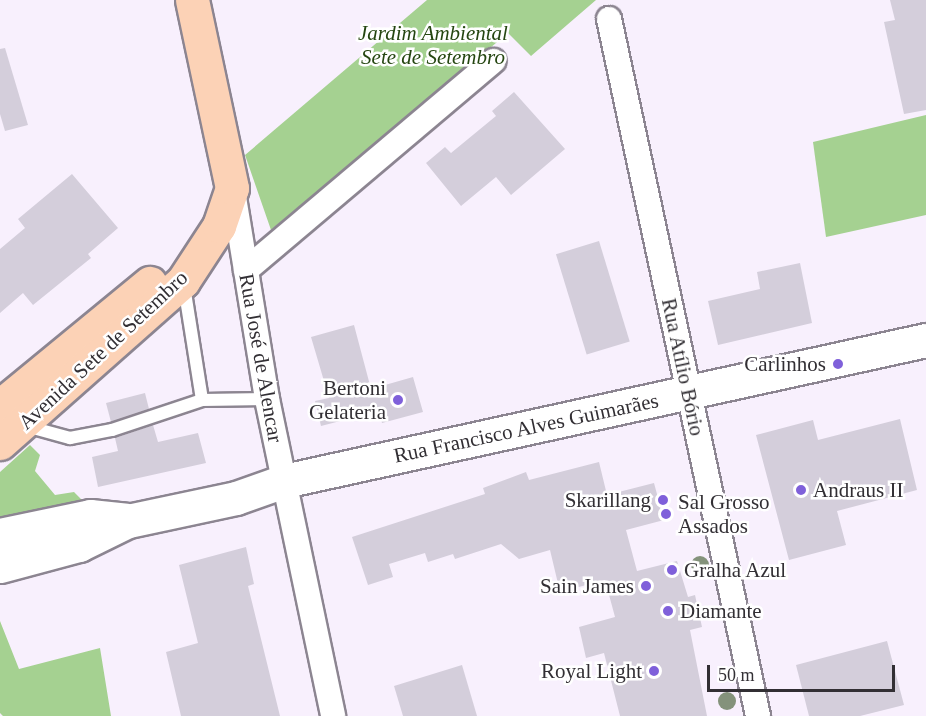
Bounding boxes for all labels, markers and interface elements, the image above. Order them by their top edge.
park label: Jardim Ambiental Sete de Setembro [358,20,508,70]
street label: Avenida Sete de Setembro [13,265,193,435]
street label: Rua José de Alencar [234,271,288,445]
street label: Rua Atílio Bório [656,295,710,439]
place label: Carlinhos [744,351,826,377]
marker: Carlinhos [831,357,845,371]
place label: Bertoni Gelateria [309,375,386,425]
street label: Rua Francisco Alves Guimarães [391,387,661,469]
marker: Bertoni Gelateria [391,393,405,407]
place label: Andraus II [813,477,903,503]
marker: Andraus II [794,483,808,497]
place label: Skarillang [565,487,651,513]
place label: Sal Grosso Assados [678,489,770,539]
marker: Skarillang [656,493,670,507]
marker: Sal Grosso Assados [659,507,673,521]
place label: Gralha Azul [684,557,787,583]
marker: Gralha Azul [665,563,679,577]
place label: Sain James [540,573,634,599]
marker: Sain James [639,579,653,593]
place label: Diamante [680,598,762,624]
marker: Diamante [661,604,675,618]
scale bar [710,653,898,691]
place label: Royal Light [541,658,642,684]
marker: Royal Light [647,664,661,678]
text: 50 m [718,665,755,685]

